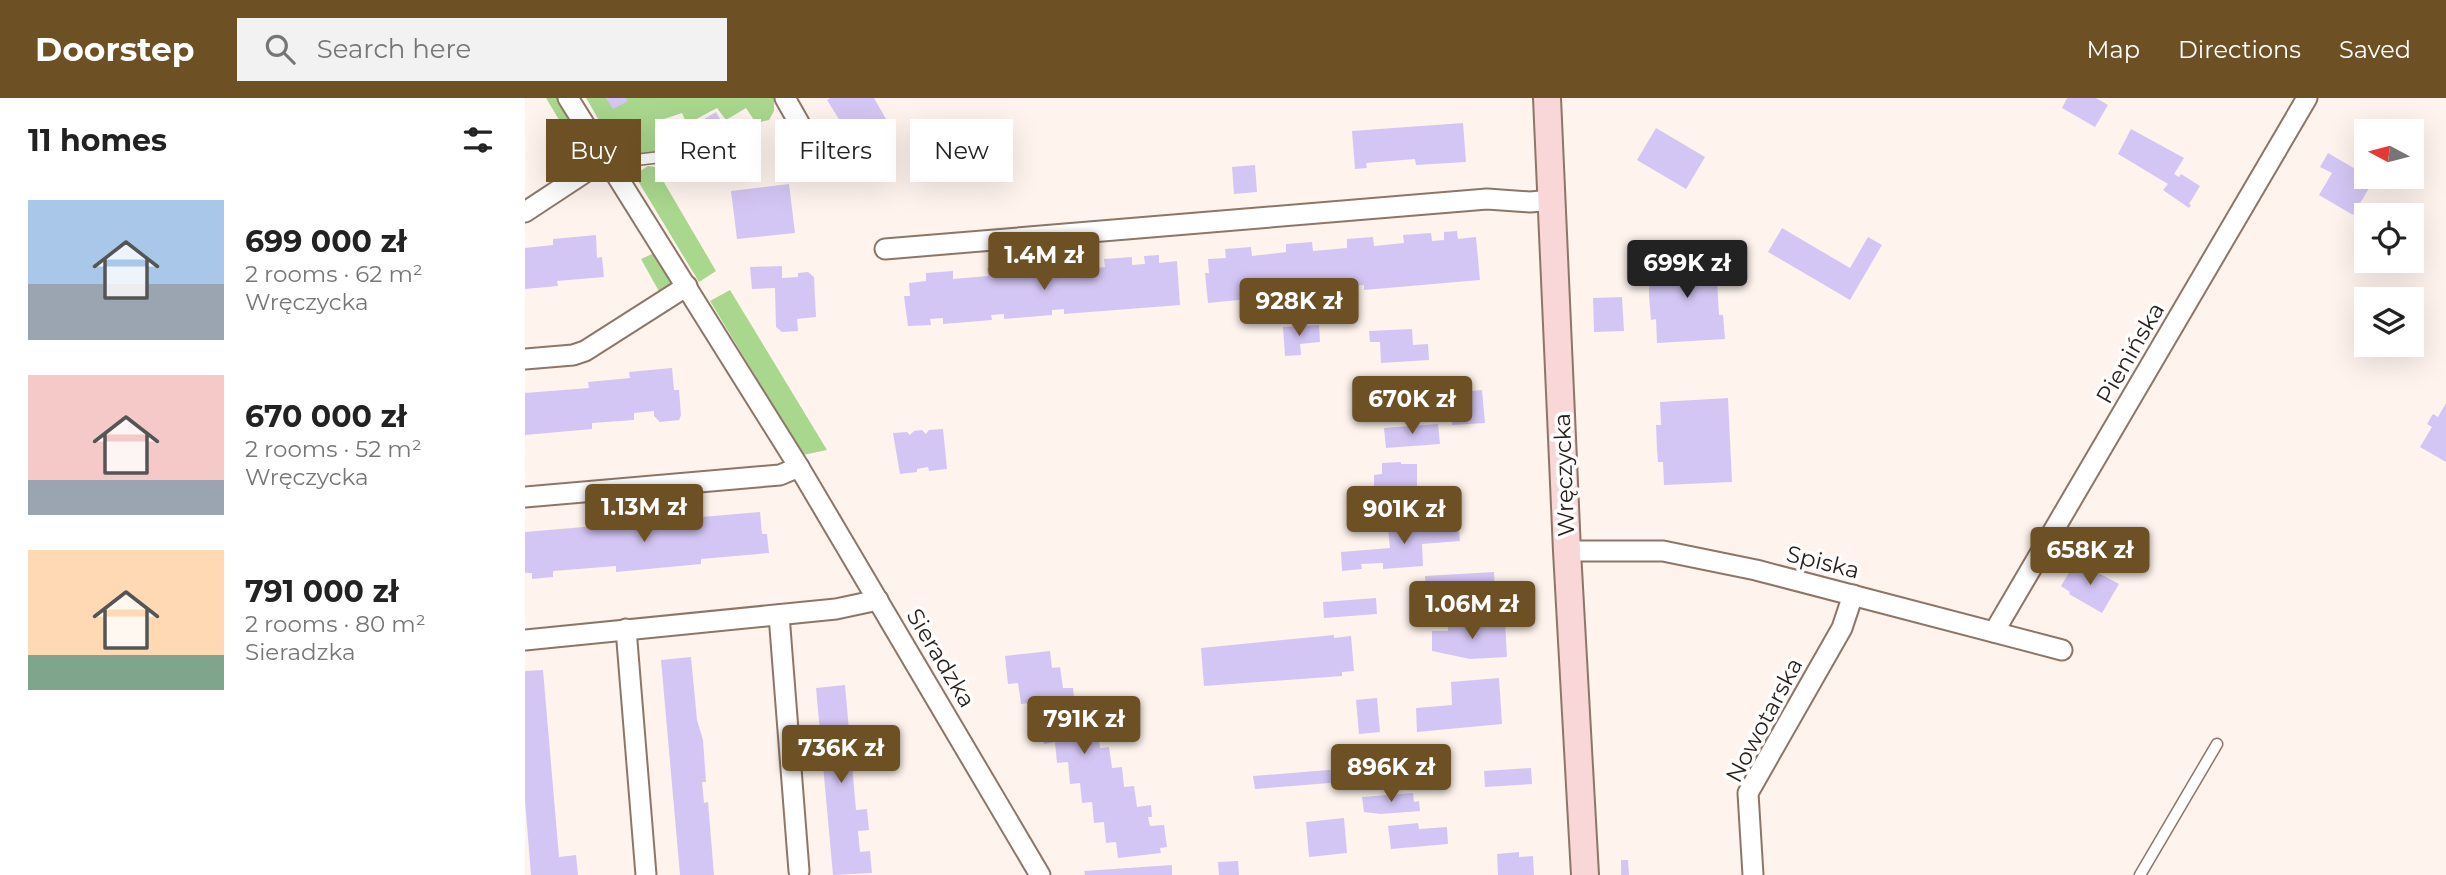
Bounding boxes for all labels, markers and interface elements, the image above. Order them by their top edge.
search box [237,18,727,81]
text: Doorstep [35,29,195,69]
icon: search [261,30,299,68]
text: Search here [317,33,471,65]
text: Map [2087,35,2140,64]
text: Directions [2178,35,2301,64]
text: Saved [2339,35,2411,64]
chip: Buy [546,119,641,182]
chip: Rent [655,119,761,182]
chip: Filters [775,119,896,182]
chip: New [910,119,1013,182]
north arrow [2354,119,2424,189]
map controls [2354,119,2424,357]
icon: filters [459,121,497,159]
text: 11 homes [28,122,167,159]
button: locate [2354,203,2424,273]
text: 699 000 zł [245,223,407,260]
icon: home [84,228,168,312]
pin: 1.4M zł [979,232,1109,292]
pin: 699K zł [1622,240,1752,300]
text: 1.4M zł [1004,241,1084,269]
text: 699K zł [1643,249,1731,277]
text: 2 rooms · 62 m² [245,260,423,288]
pin: 928K zł [1234,278,1364,338]
text: 928K zł [1256,287,1342,315]
button: layers [2354,287,2424,357]
text: Wręczycka [245,288,369,316]
street label: Pienińska [2090,297,2170,409]
pin: 670K zł [1347,376,1477,436]
text: 670K zł [1368,385,1456,413]
text: 670 000 zł [245,398,407,435]
icon: home [84,403,168,487]
street label: Wręczycka [1548,413,1580,537]
text: 2 rooms · 52 m² [245,435,422,463]
text: Wręczycka [245,463,369,491]
pin: 1.13M zł [572,484,716,544]
pin: 901K zł [1339,486,1469,546]
text: 1.13M zł [601,493,687,521]
text: 901K zł [1363,495,1445,523]
pin: 658K zł [2025,528,2155,587]
text: 658K zł [2046,536,2134,564]
street label: Spiska [1784,539,1862,585]
text: 791 000 zł [245,573,399,610]
icon: home [84,578,168,662]
pin: 1.06M zł [1400,582,1544,641]
text: 1.06M zł [1425,590,1519,618]
street label: Sieradzka [901,603,981,713]
text: 2 rooms · 80 m² [245,610,426,638]
text: Sieradzka [245,638,356,666]
street label: Nowotarska [1719,653,1809,787]
pin: 791K zł [1019,696,1149,756]
text: 791K zł [1043,705,1125,733]
pin: 736K zł [776,726,906,785]
text: 736K zł [798,734,884,762]
pin: 896K zł [1326,744,1456,804]
text: 896K zł [1347,753,1435,781]

